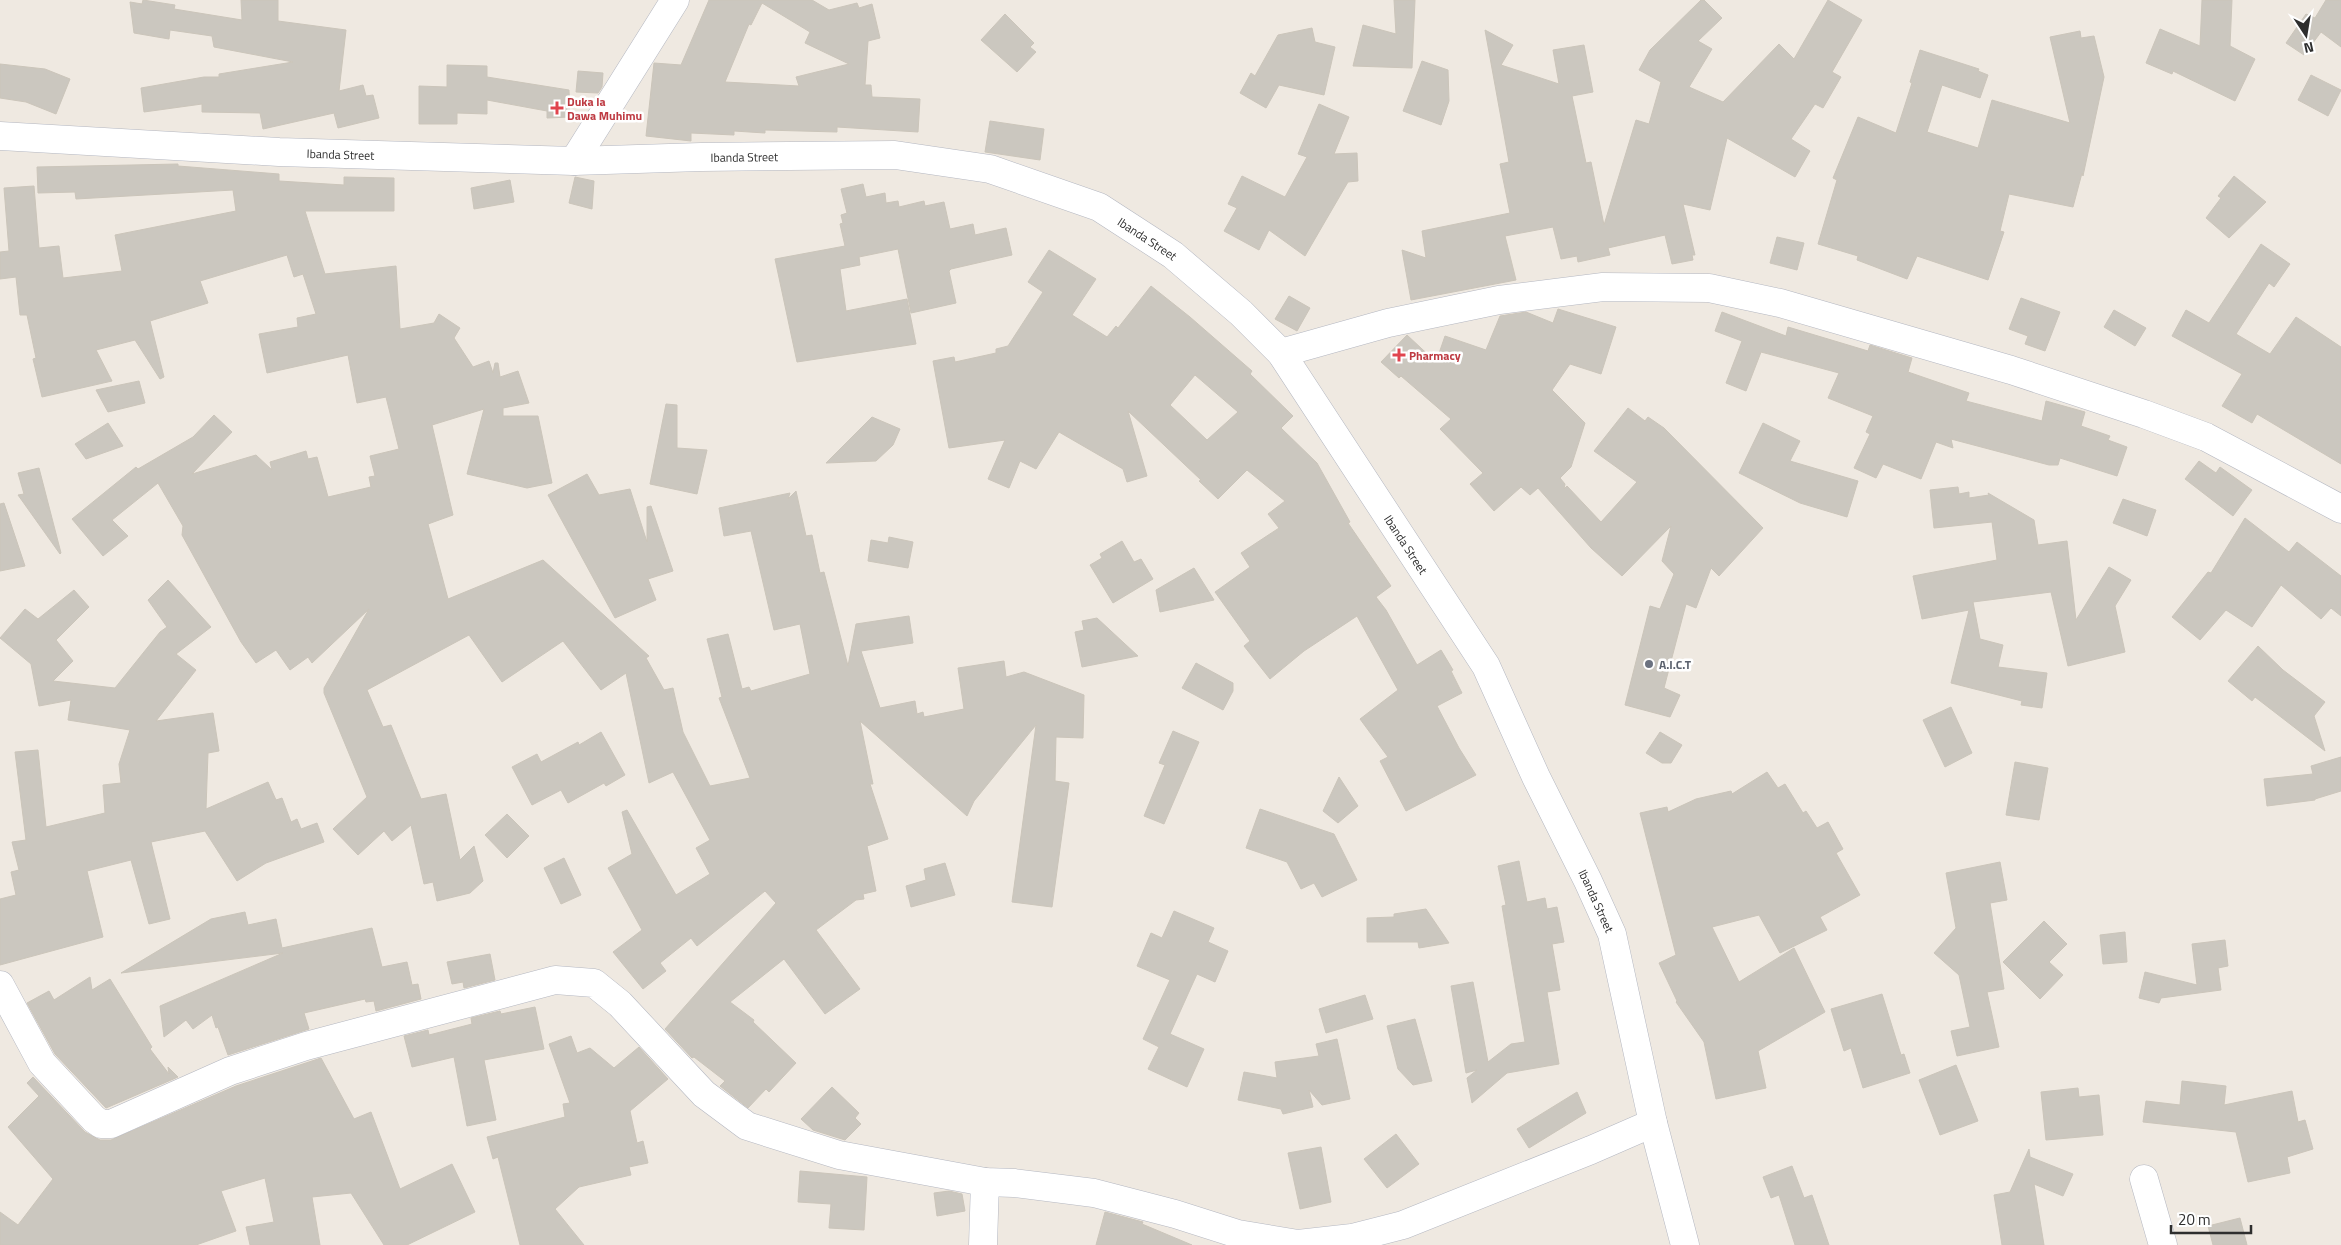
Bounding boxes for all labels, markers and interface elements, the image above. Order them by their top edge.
north arrow [2281,10,2331,60]
text: N [2302,37,2316,59]
place label: Duka la Dawa Muhimu [567,92,642,125]
marker: Duka la Dawa Muhimu [551,102,563,114]
street label: Ibanda Street [306,143,375,164]
street label: Ibanda Street [710,147,779,166]
street label: Ibanda Street [1114,212,1182,265]
place label: Pharmacy [1409,346,1461,365]
marker: Pharmacy [1393,349,1405,361]
street label: Ibanda Street [1380,511,1433,579]
place label: A.I.C.T [1659,655,1692,674]
marker: A.I.C.T [1643,658,1655,670]
street label: Ibanda Street [1574,866,1620,936]
scale bar [2171,1202,2251,1234]
text: 20 m [2178,1208,2211,1231]

